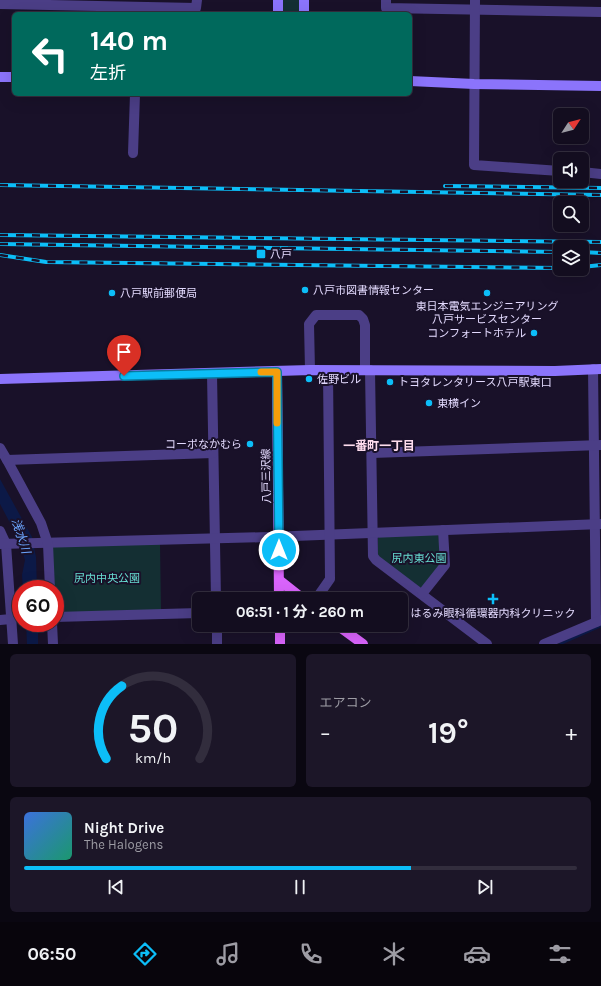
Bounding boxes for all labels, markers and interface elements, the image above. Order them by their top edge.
text: 140 m [90,24,168,57]
icon: left [24,28,76,80]
text: 左折 [90,62,126,84]
north arrow [553,108,589,144]
map controls [553,108,589,276]
button: sound [553,152,589,188]
button: search [553,196,589,232]
button: layers [553,240,589,276]
marker: 八戸 [255,248,267,260]
place label: 八戸 [270,248,292,261]
place label: 八戸市図書情報センター [313,284,434,297]
marker: 八戸市図書情報センター [300,285,310,295]
place label: 八戸駅前郵便局 [120,287,197,300]
marker: 八戸駅前郵便局 [107,288,117,298]
marker: 東日本電気エンジニアリング 八戸サービスセンター [482,288,492,298]
place label: 東日本電気エンジニアリング 八戸サービスセンター [416,300,559,326]
place label: コンフォートホテル [427,327,526,340]
marker: コンフォートホテル [529,328,539,338]
pin [107,335,141,376]
icon: arrive [113,341,135,363]
place label: 佐野ビル [317,373,361,386]
marker: 佐野ビル [304,374,314,384]
place label: トヨタレンタリース八戸駅東口 [398,376,551,389]
marker: トヨタレンタリース八戸駅東口 [385,377,395,387]
place label: 東横イン [437,397,481,410]
marker: 東横イン [424,398,434,408]
place label: コーポなかむら [165,438,242,451]
marker: コーポなかむら [245,439,255,449]
district label: 一番町一丁目 [343,439,415,453]
street label: 八戸三沢線 [260,448,273,504]
water label: 浅水川 [9,517,34,557]
position arrow [258,529,300,571]
park label: 尻内東公園 [392,552,447,565]
park label: 尻内中央公園 [74,572,140,585]
speed limit sign: 60 [12,580,64,632]
marker: はるみ眼科循環器内科クリニック [487,593,499,605]
text: 06:51 · 1 分 · 260 m [236,603,364,621]
place label: はるみ眼科循環器内科クリニック [411,607,576,620]
text: エアコン [320,695,372,710]
text: 50 [127,703,178,751]
text: 19° [428,715,469,751]
text: − [320,720,331,746]
text: + [565,720,577,746]
text: km/h [135,749,171,766]
text: Night Drive [84,819,164,837]
text: The Halogens [84,837,163,852]
icon: previous [105,876,127,898]
icon: pause [289,876,311,898]
icon: next [474,876,496,898]
icon: directions [131,940,159,968]
icon: music [214,940,242,968]
icon: phone [297,940,325,968]
icon: climate [380,940,408,968]
icon: car [463,940,491,968]
icon: filters [546,940,574,968]
text: 06:50 [27,943,76,965]

